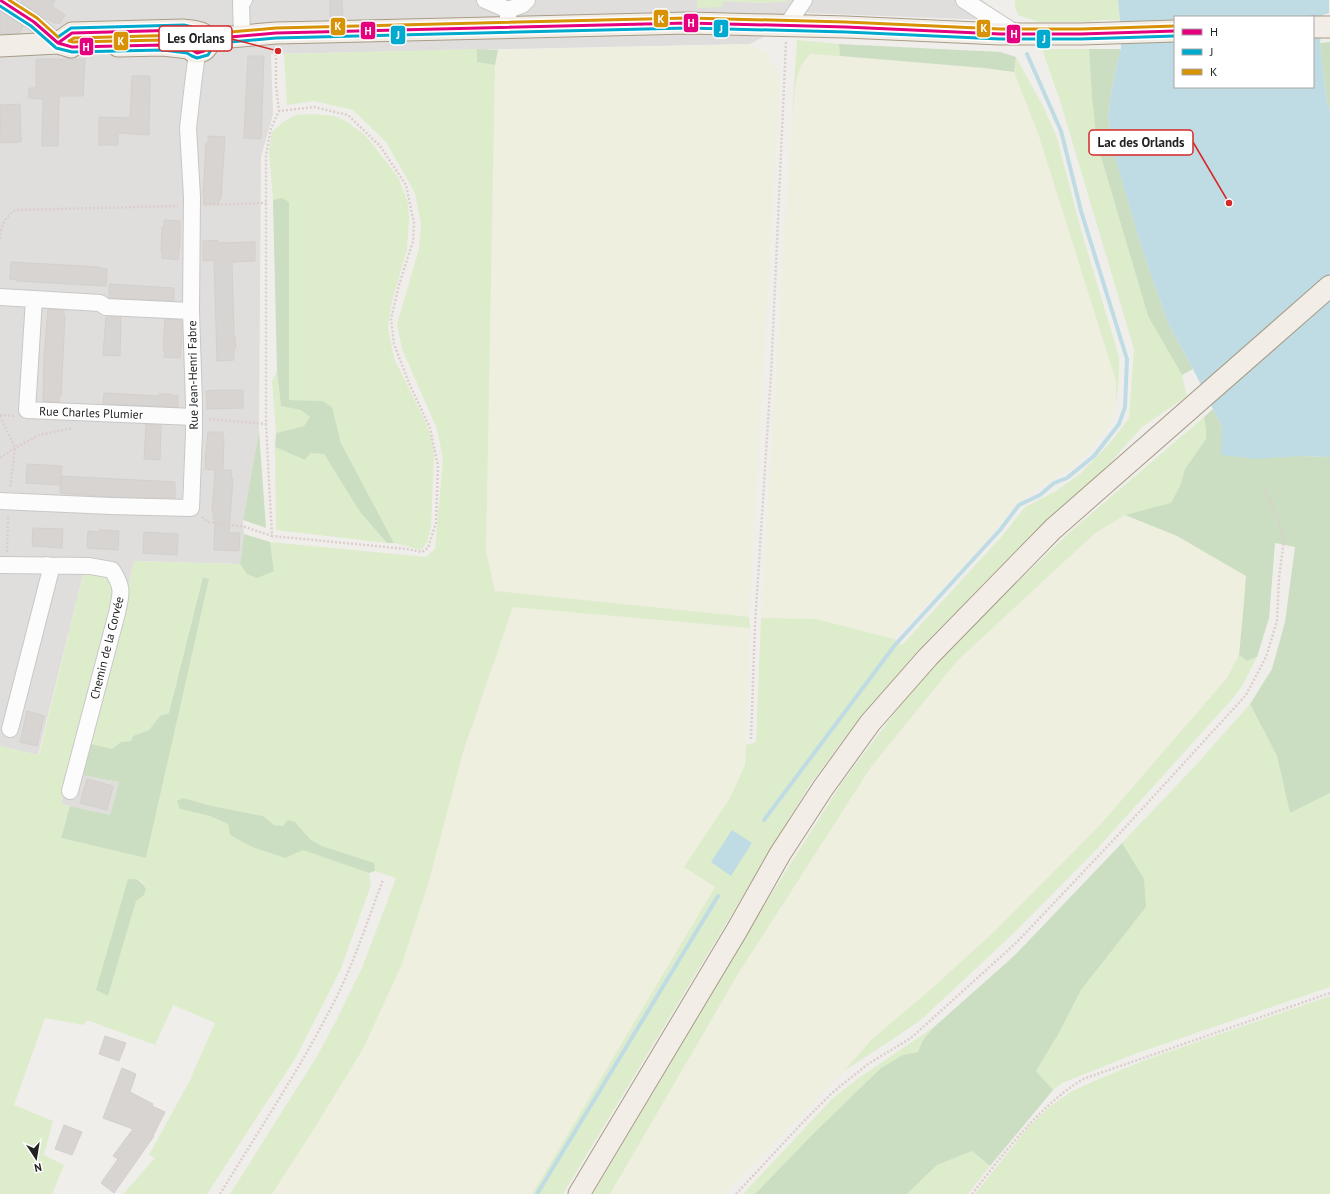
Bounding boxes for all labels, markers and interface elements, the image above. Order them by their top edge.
line badge: K [653,9,669,28]
text: K [658,12,665,26]
line badge: H [683,13,699,33]
text: H [687,16,695,30]
legend [1174,16,1314,88]
line badge: K [330,17,346,36]
text: K [335,19,342,33]
line badge: J [713,19,729,38]
line badge: K [976,19,991,38]
line badge: H [360,21,376,40]
text: K [981,21,988,35]
text: J [718,22,723,36]
text: H [364,24,372,38]
line badge: H [1006,24,1021,44]
text: H [1210,24,1218,39]
line badge: J [390,25,406,45]
callout: Les Orlans [159,26,232,51]
text: H [1010,27,1018,41]
text: J [395,28,400,42]
line badge: J [1036,29,1051,49]
text: Les Orlans [167,30,225,47]
line badge: K [113,31,129,51]
text: J [1041,32,1046,46]
text: K [118,34,125,48]
line badge: H [79,37,94,56]
text: H [82,40,90,54]
text: J [1209,44,1214,59]
text: K [1210,64,1217,79]
callout: Lac des Orlands [1089,130,1193,155]
text: Lac des Orlands [1097,134,1185,151]
street label: Rue Jean-Henri Fabre [184,320,201,430]
street label: Rue Charles Plumier [39,403,143,422]
street label: Chemin de la Corvée [86,595,127,701]
north arrow [16,1138,56,1178]
text: N [33,1160,43,1175]

